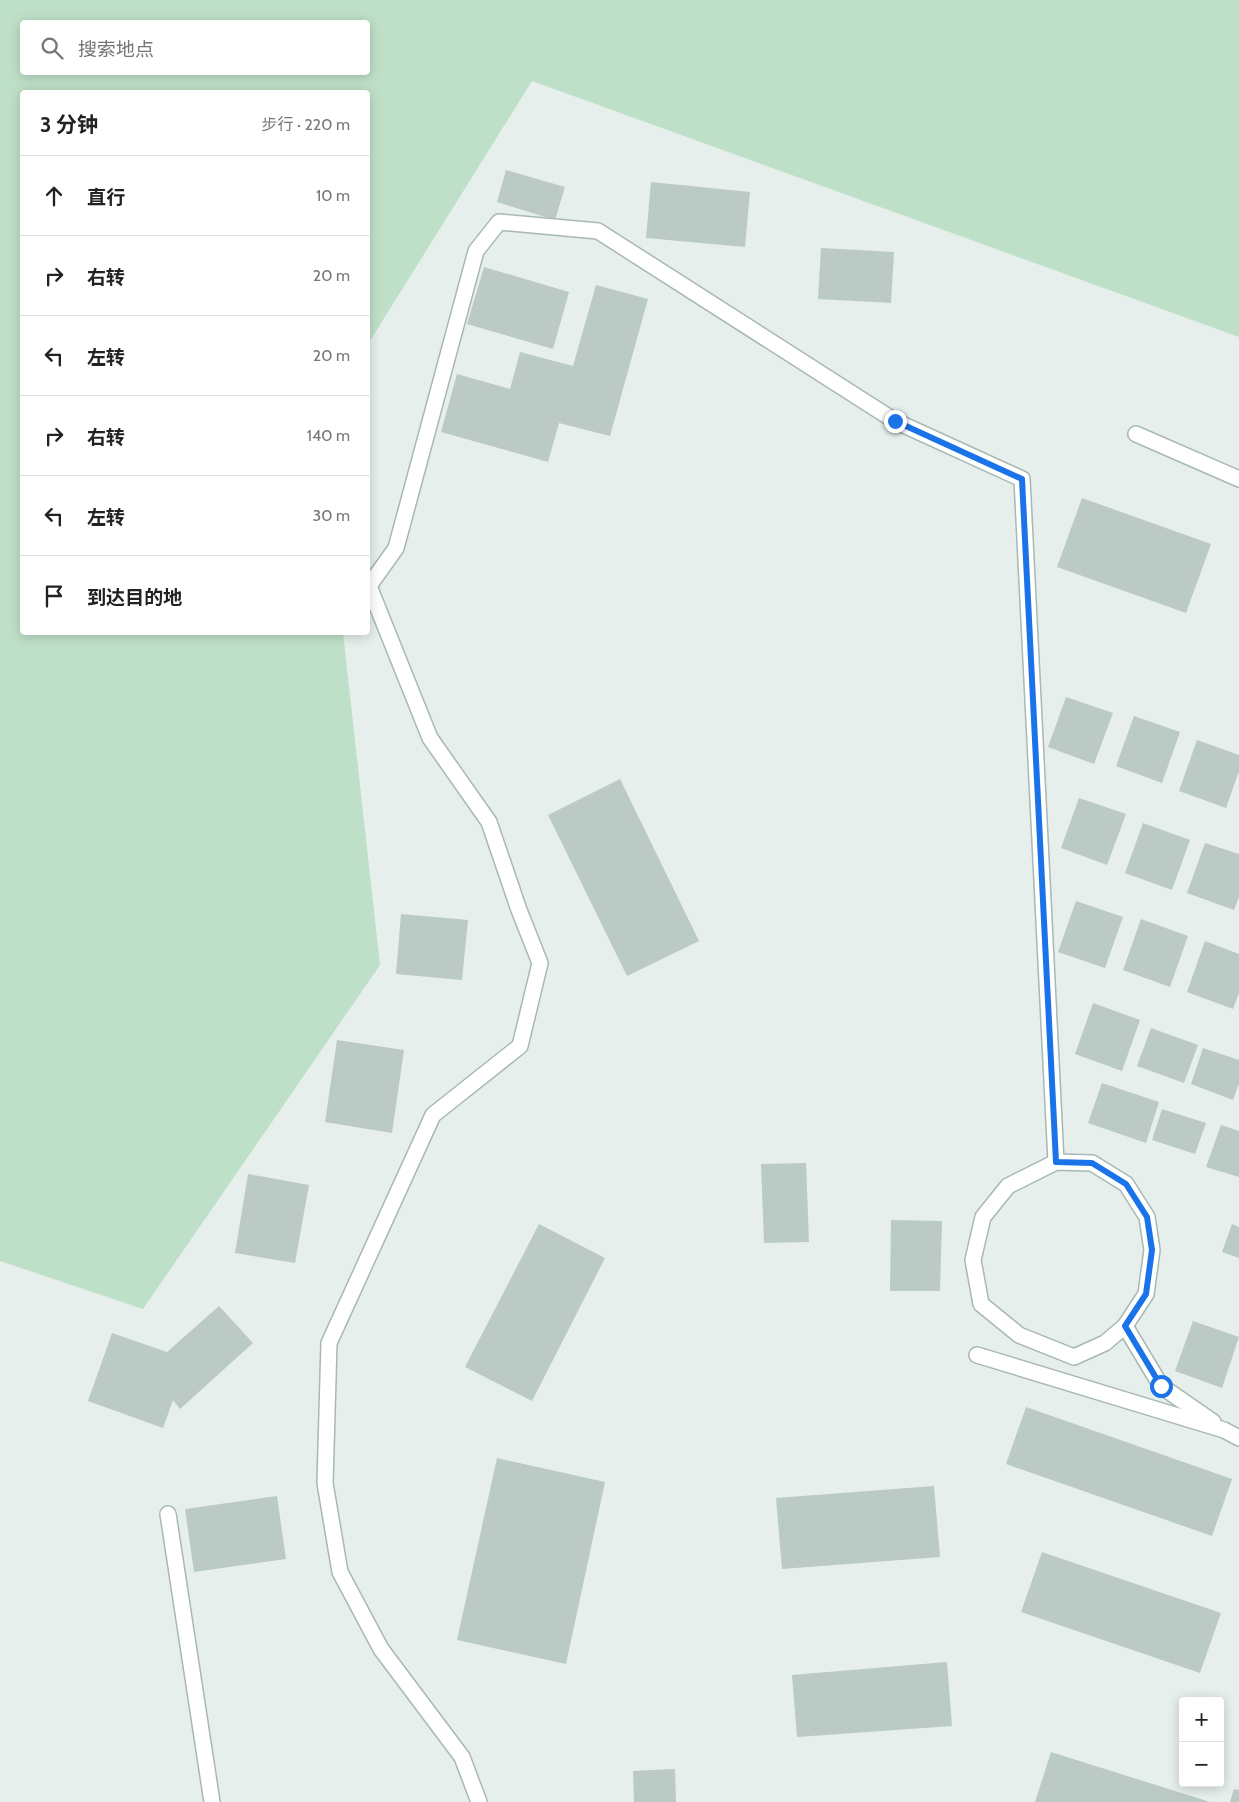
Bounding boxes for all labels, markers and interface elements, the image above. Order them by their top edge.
search box [20,20,370,75]
icon: search [38,34,66,62]
text: 搜索地点 [78,38,154,61]
text: 3 分钟 [40,112,98,137]
text: 步行 · 220 m [261,115,350,134]
icon: ahead [40,182,68,210]
text: 直行 [87,186,125,209]
text: 10 m [316,186,350,205]
icon: right [40,262,68,290]
text: 右转 [87,266,125,289]
text: 20 m [313,266,350,285]
icon: left [40,342,68,370]
text: 左转 [87,346,125,369]
text: 20 m [313,346,350,365]
route end [884,410,907,433]
icon: right [40,422,68,450]
text: 右转 [87,426,125,449]
text: 140 m [307,426,350,445]
icon: left [40,502,68,530]
text: 左转 [87,506,125,529]
text: 30 m [313,506,350,525]
icon: arrive [40,582,68,610]
text: 到达目的地 [87,586,182,609]
route start [1150,1375,1173,1398]
map controls [1179,1697,1224,1787]
button: + [1179,1697,1224,1742]
button: − [1179,1742,1224,1787]

